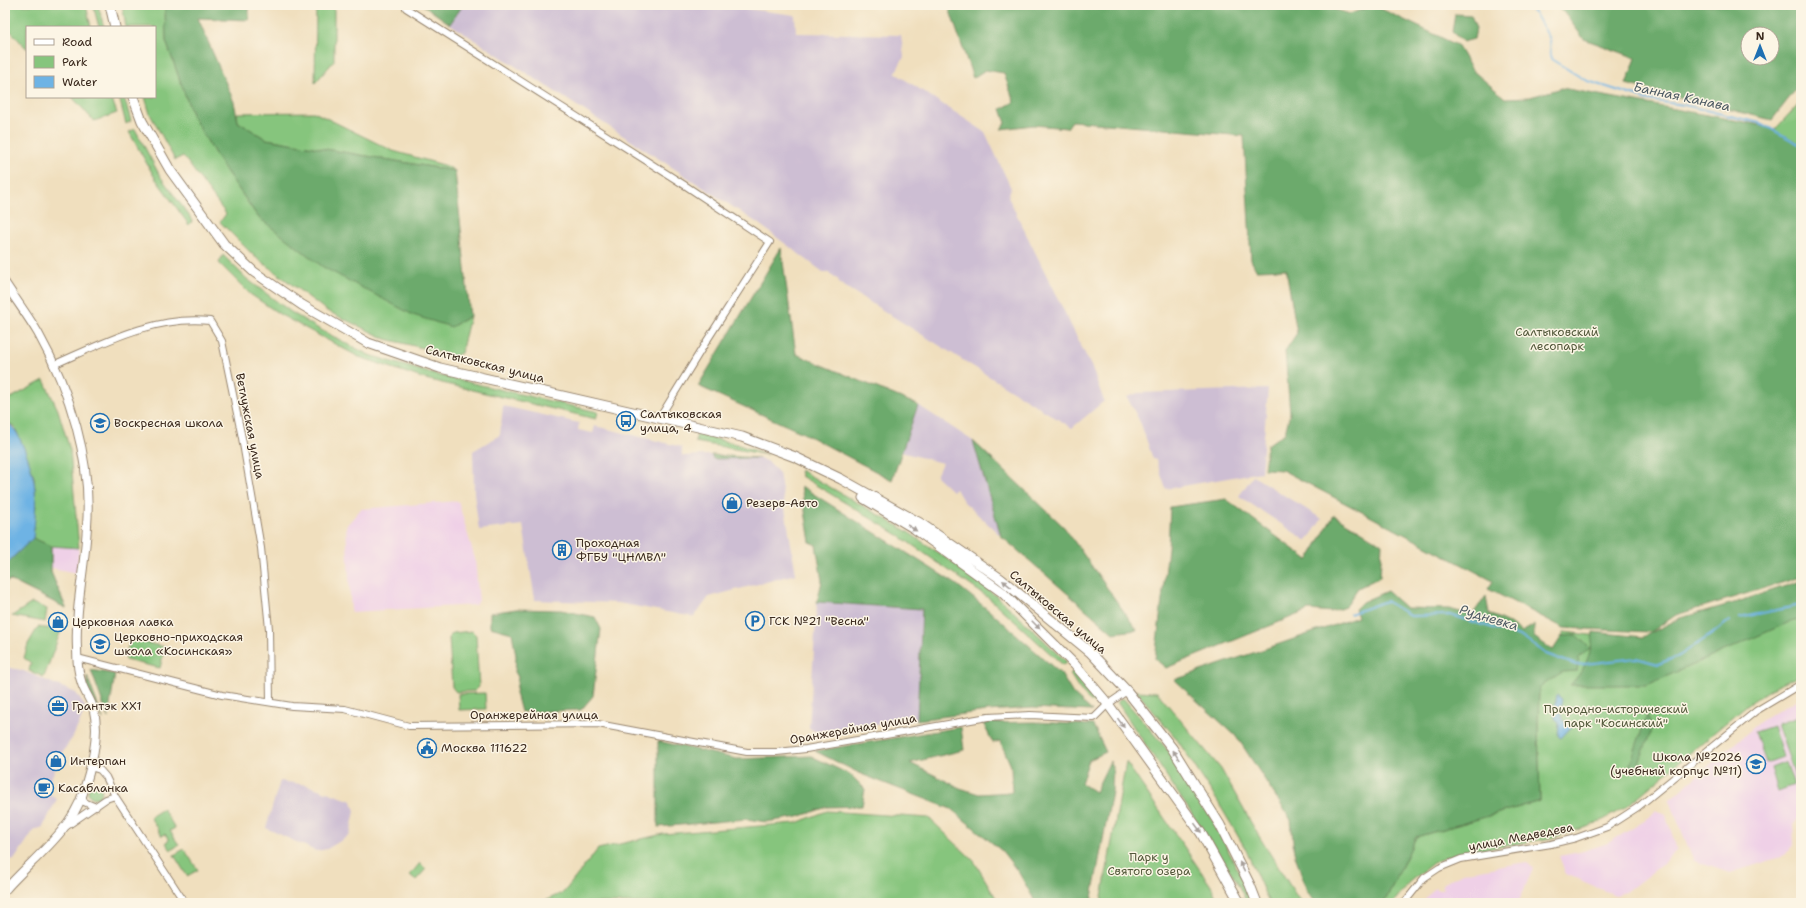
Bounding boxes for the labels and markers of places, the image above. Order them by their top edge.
place label: Салтыковская улица, 4 [640,406,722,436]
bus stop icon: Салтыковская улица, 4 [615,410,637,432]
school or university icon: Воскресная школа [89,412,111,434]
place label: Воскресная школа [114,415,223,431]
shop icon: Резерв-Авто [721,492,743,514]
place label: Резерв-Авто [746,495,818,511]
place label: Проходная ФГБУ "ЦНМВЛ" [576,535,666,565]
building icon: Проходная ФГБУ "ЦНМВЛ" [551,539,573,561]
parking icon: ГСК №21 "Весна" [744,610,766,632]
shop icon: Церковная лавка [47,611,69,633]
place label: ГСК №21 "Весна" [769,613,869,629]
place label: Церковная лавка [72,614,174,630]
place label: Церковно-приходская школа «Косинская» [114,629,243,659]
school or university icon: Церковно-приходская школа «Косинская» [89,633,111,655]
office icon: Грантэк ХХ1 [47,695,69,717]
place label: Грантэк ХХ1 [72,698,141,714]
public building icon: Москва 111622 [416,737,438,759]
place label: Москва 111622 [441,740,528,756]
place label: Школа №2026 (учебный корпус №11) [1610,749,1742,779]
shop icon: Интерпан [45,750,67,772]
place label: Интерпан [70,753,126,769]
school or university icon: Школа №2026 (учебный корпус №11) [1745,753,1767,775]
cafe icon: Касабланка [33,777,55,799]
place label: Касабланка [58,780,129,796]

